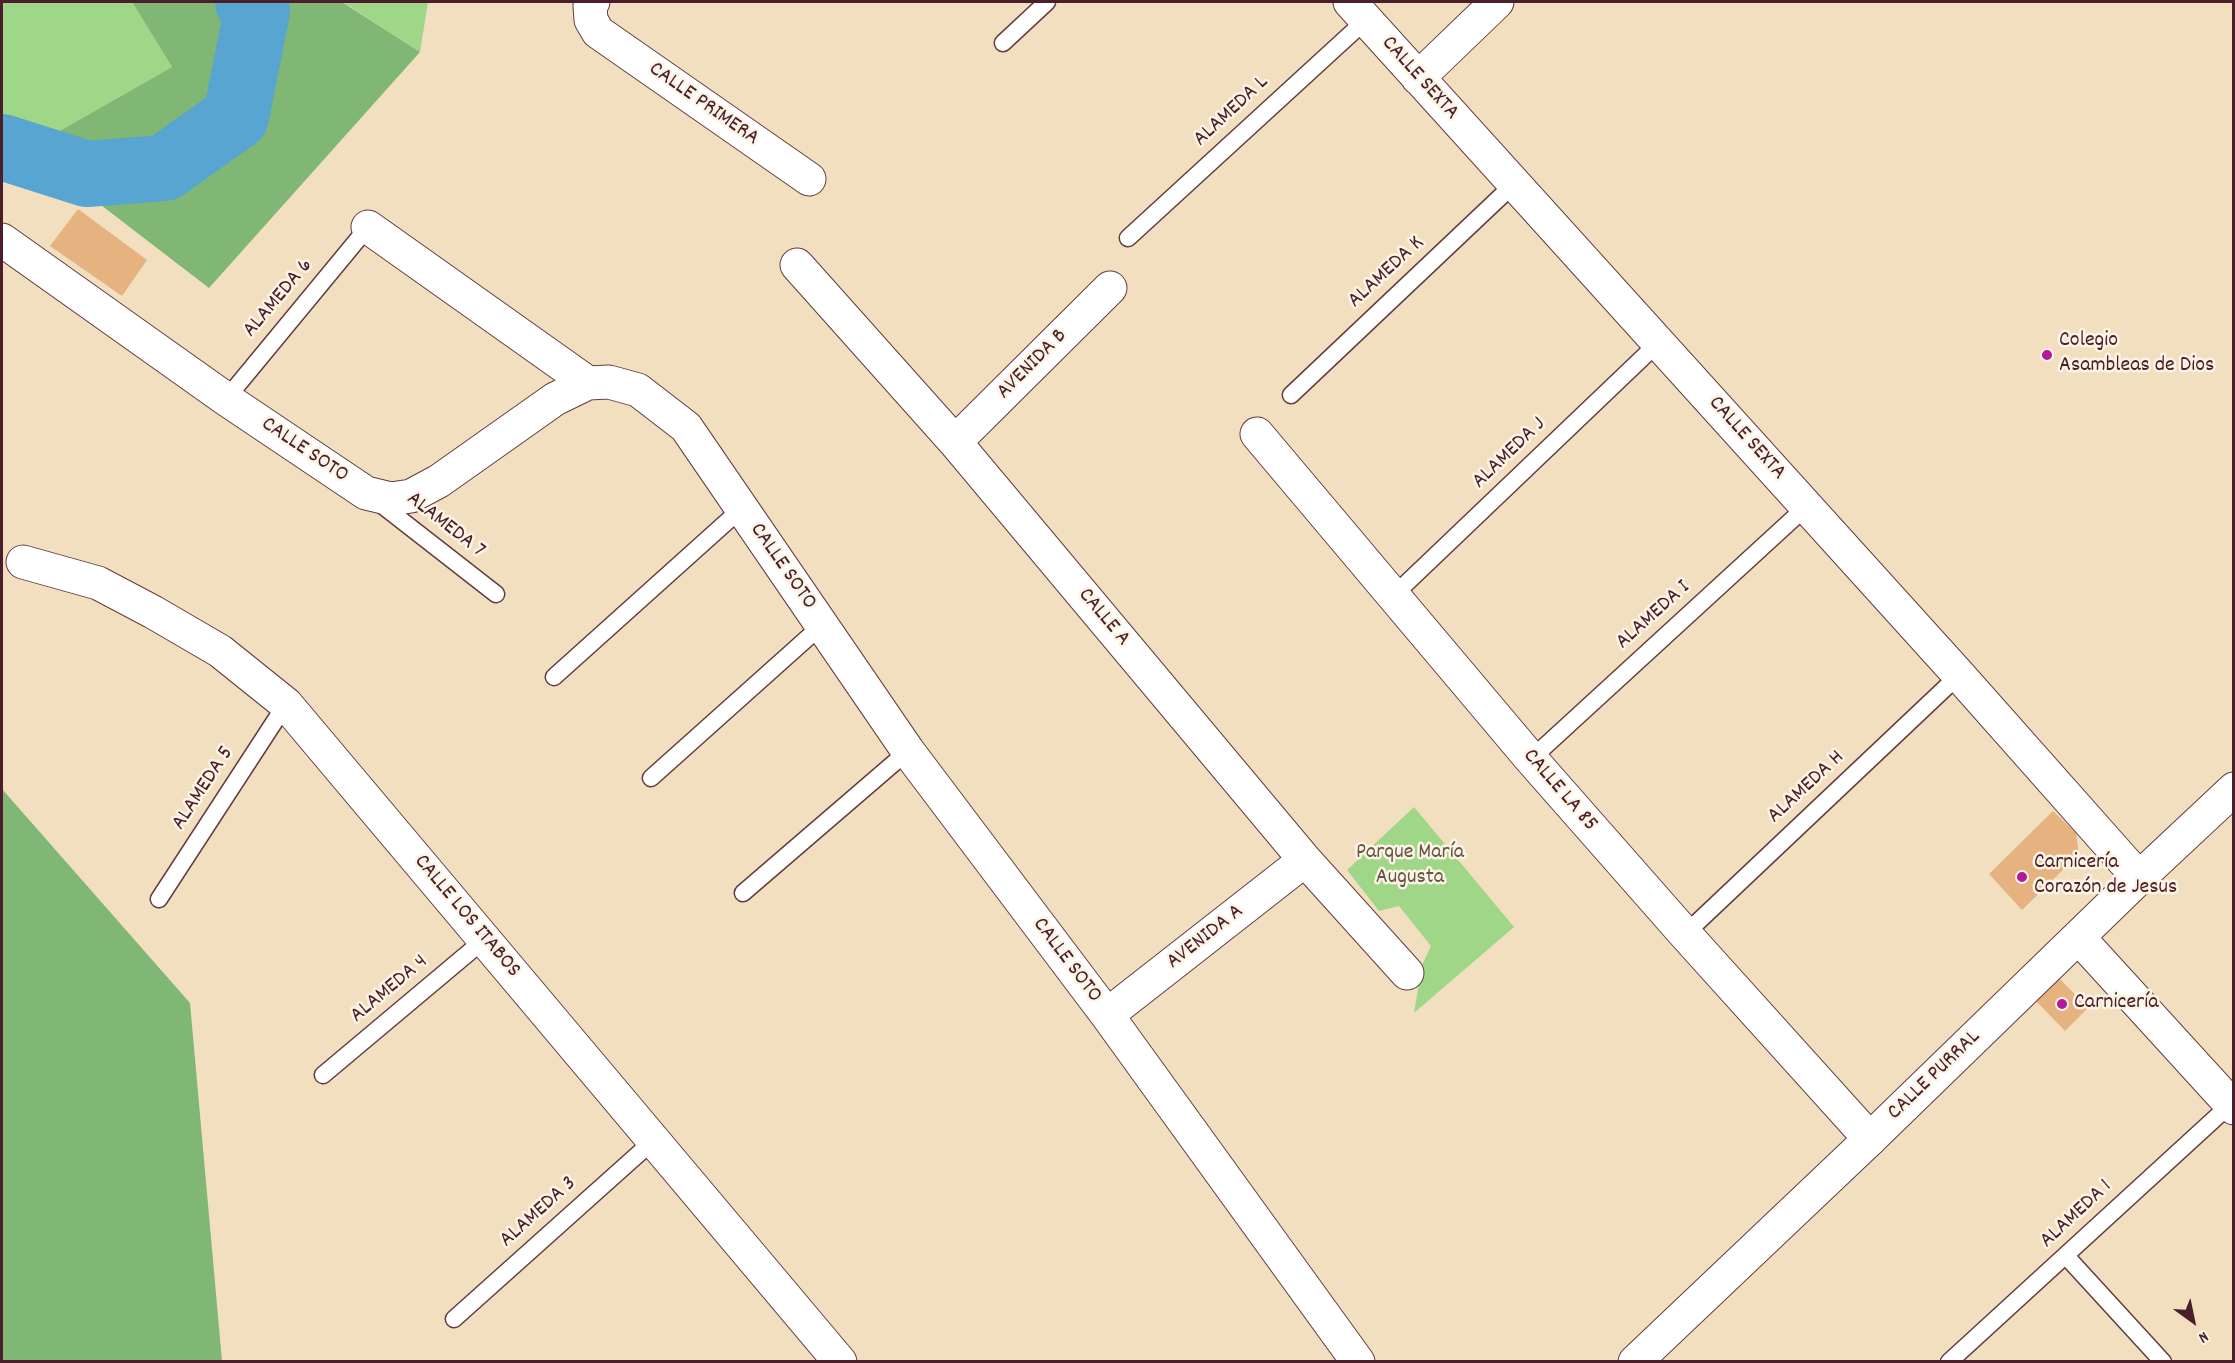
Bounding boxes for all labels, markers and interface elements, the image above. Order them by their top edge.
street label: CALLE SEXTA [1374,31,1464,127]
street label: CALLE PRIMERA [643,57,763,153]
street label: ALAMEDA L [1189,71,1275,153]
street label: ALAMEDA K [1343,231,1431,315]
street label: ALAMEDA 6 [238,254,320,344]
street label: AVENIDA B [992,324,1074,406]
place label: Colegio Asambleas de Dios [2059,329,2214,380]
marker: Colegio Asambleas de Dios [2040,348,2054,362]
street label: CALLE SEXTA [1701,391,1791,487]
street label: CALLE SOTO [255,412,353,490]
street label: ALAMEDA J [1468,412,1552,496]
street label: ALAMEDA 7 [400,487,490,565]
street label: CALLE SOTO [743,519,821,615]
street label: ALAMEDA I [1611,576,1697,656]
street label: CALLE A [1071,584,1135,652]
street label: ALAMEDA 5 [167,742,241,836]
street label: CALLE LA 85 [1516,744,1602,838]
street label: ALAMEDA H [1763,746,1851,830]
park label: Parque María Augusta [1356,841,1464,892]
street label: CALLE LOS ITABOS [407,850,525,984]
place label: Carnicería Corazón de Jesus [2034,851,2177,902]
marker: Carnicería Corazón de Jesus [2015,870,2029,884]
street label: AVENIDA A [1162,900,1250,976]
street label: CALLE SOTO [1025,913,1107,1009]
street label: ALAMEDA 4 [346,950,434,1030]
place label: Carnicería [2074,991,2159,1017]
marker: Carnicería [2055,997,2069,1011]
street label: CALLE PURRAL [1883,1025,1987,1127]
street label: ALAMEDA 3 [495,1172,583,1254]
street label: ALAMEDA 1 [2035,1175,2119,1255]
north arrow [2163,1291,2223,1351]
text: N [2193,1325,2213,1348]

